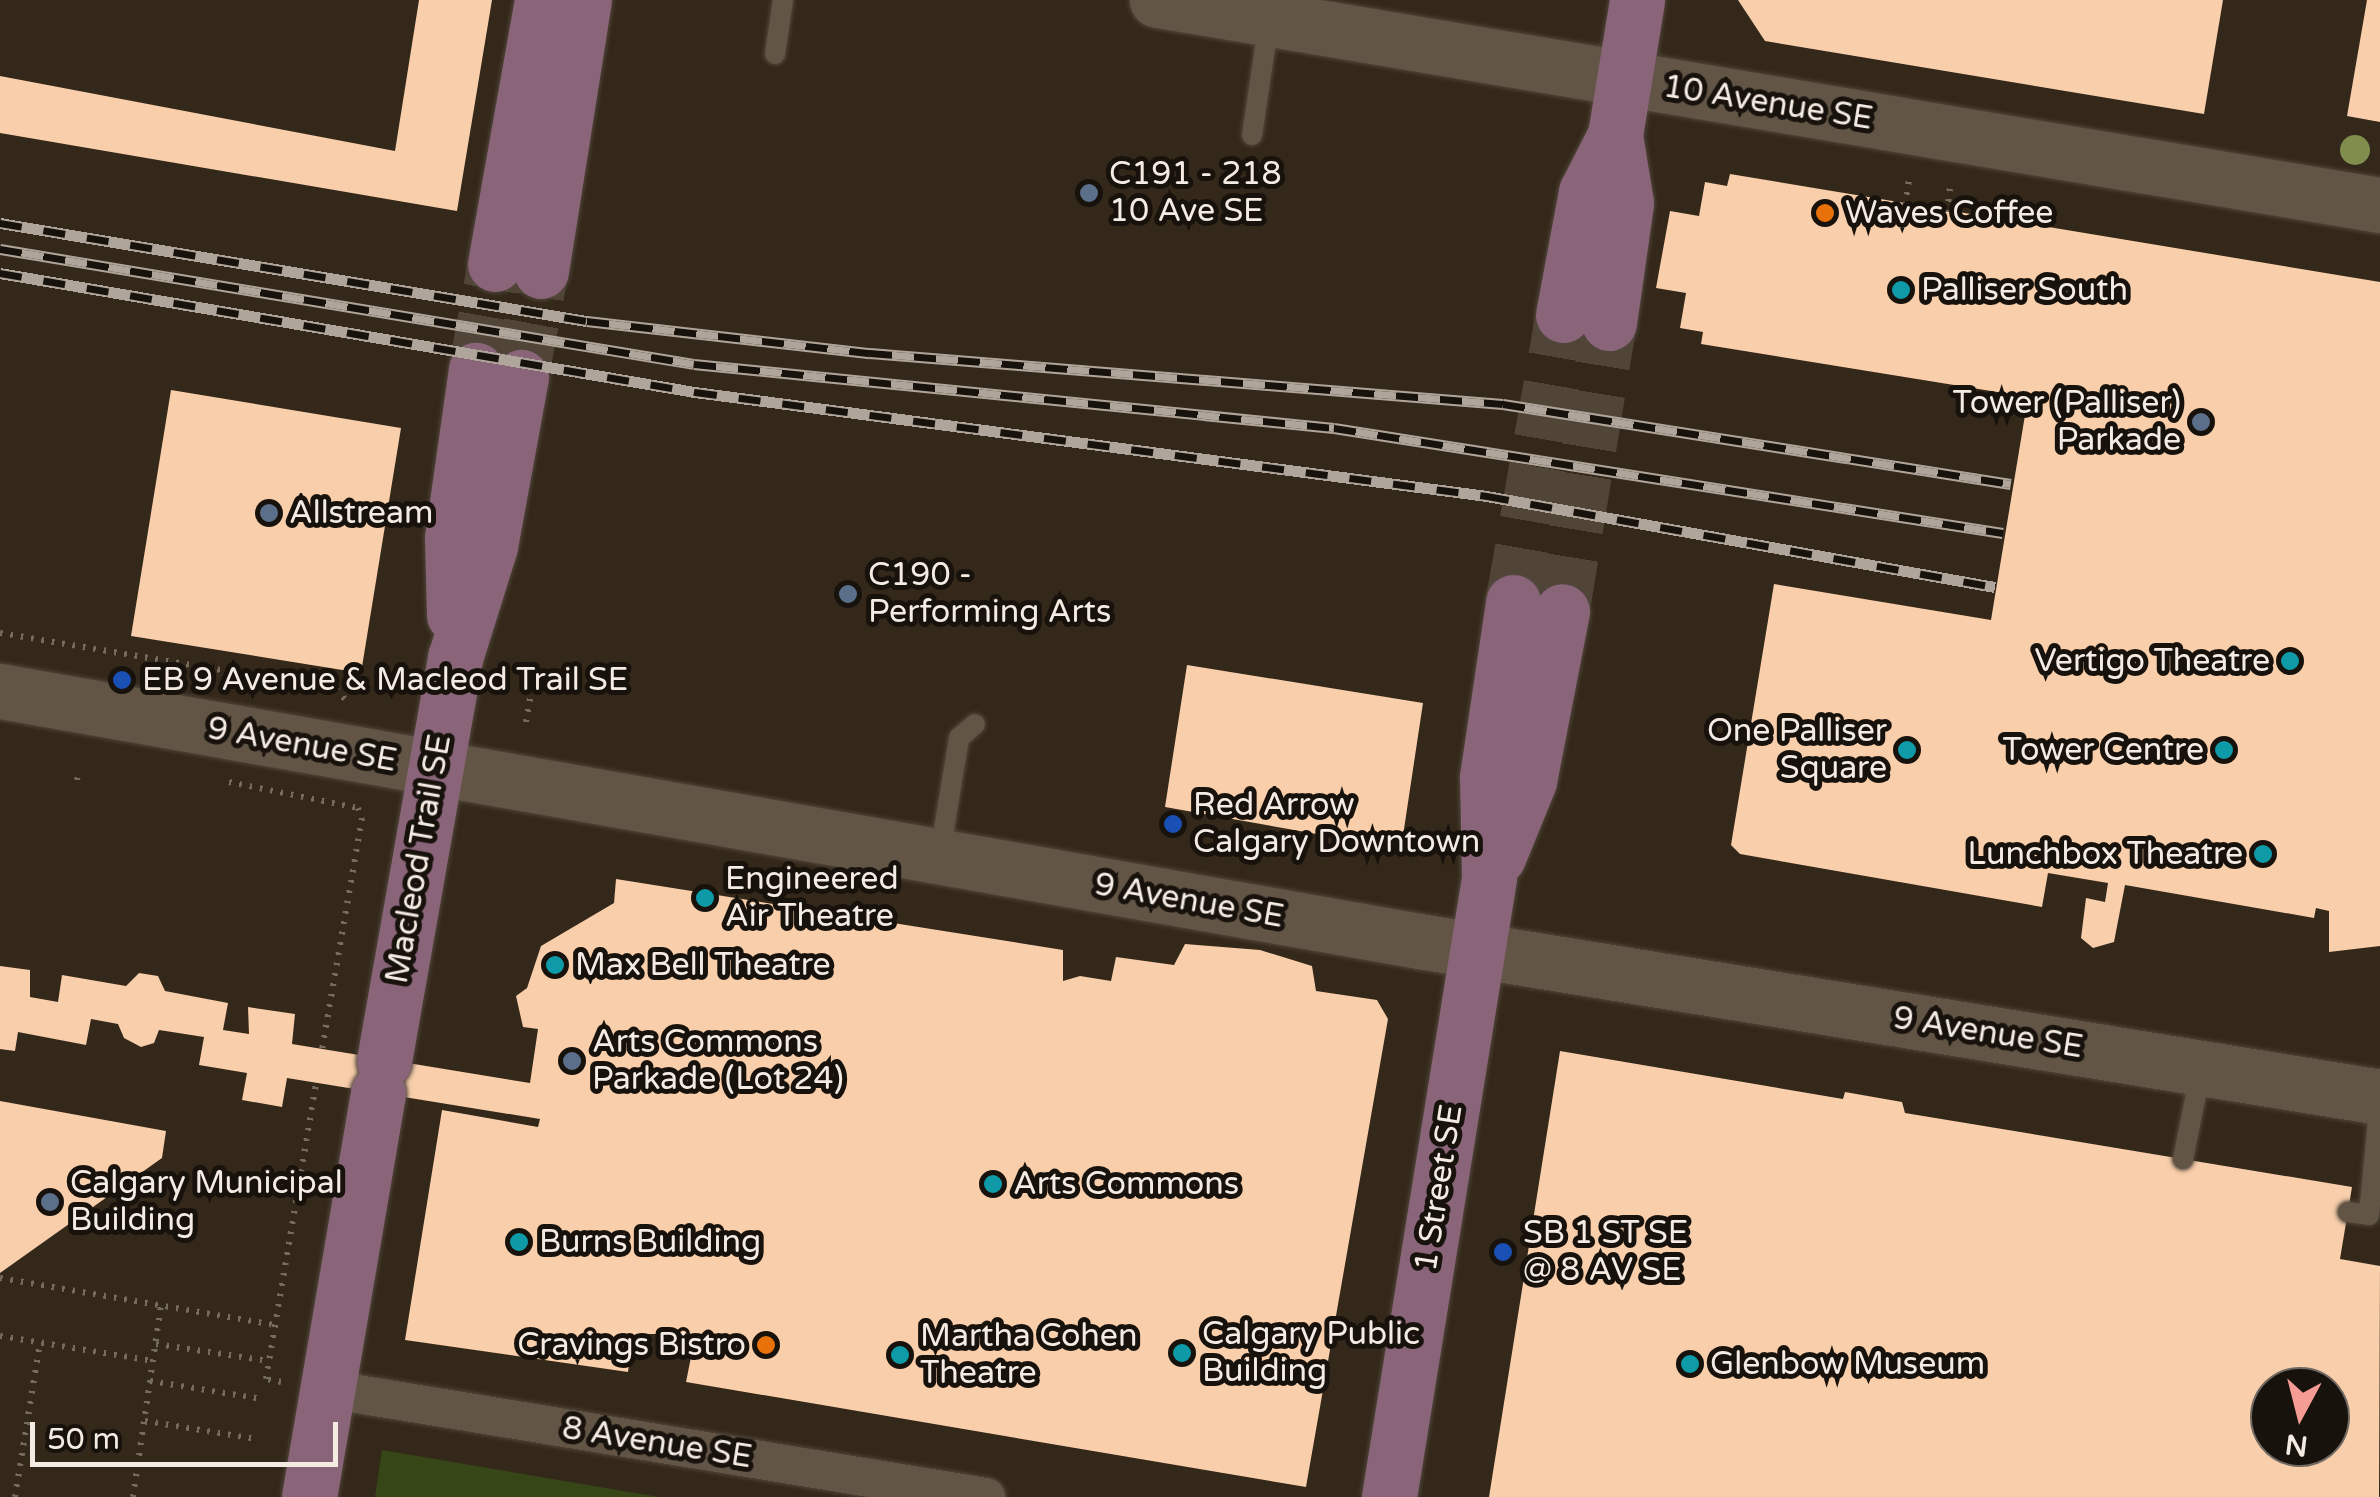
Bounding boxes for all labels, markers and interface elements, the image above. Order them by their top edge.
street label: 10 Avenue SE [1661,67,1875,139]
place label: C191 - 218 10 Ave SE [1109,156,1282,231]
marker: C191 - 218 10 Ave SE [1078,182,1100,204]
place label: Waves Coffee [1845,194,2053,232]
marker: Waves Coffee [1814,202,1836,224]
place label: Palliser South [1921,271,2128,309]
marker: Palliser South [1890,279,1912,301]
place label: Tower (Palliser) Parkade [1952,385,2181,460]
marker: Tower (Palliser) Parkade [2190,411,2212,433]
place label: Allstream [289,494,433,532]
marker: Allstream [258,502,280,524]
place label: C190 - Performing Arts [868,557,1111,632]
marker: C190 - Performing Arts [837,583,859,605]
place label: Vertigo Theatre [2034,642,2270,680]
marker: Vertigo Theatre [2279,650,2301,672]
place label: EB 9 Avenue & Macleod Trail SE [142,661,628,699]
marker: EB 9 Avenue & Macleod Trail SE [111,669,133,691]
street label: 9 Avenue SE [204,709,400,781]
place label: One Palliser Square [1707,713,1887,788]
street label: Macleod Trail SE [378,731,460,987]
place label: Tower Centre [2002,731,2204,769]
marker: One Palliser Square [1896,739,1918,761]
marker: Tower Centre [2213,739,2235,761]
place label: Red Arrow Calgary Downtown [1193,787,1480,862]
marker: Red Arrow Calgary Downtown [1162,813,1184,835]
place label: Lunchbox Theatre [1968,835,2243,873]
marker: Lunchbox Theatre [2252,843,2274,865]
place label: Engineered Air Theatre [725,861,899,936]
street label: 9 Avenue SE [1091,865,1287,937]
marker: Engineered Air Theatre [694,887,716,909]
place label: Max Bell Theatre [575,946,831,984]
marker: Max Bell Theatre [544,954,566,976]
street label: 9 Avenue SE [1890,999,2086,1067]
place label: Arts Commons Parkade (Lot 24) [592,1024,844,1099]
marker: Arts Commons Parkade (Lot 24) [561,1050,583,1072]
street label: 1 Street SE [1407,1102,1471,1274]
place label: Calgary Municipal Building [70,1165,343,1240]
place label: Arts Commons [1013,1165,1239,1203]
marker: Arts Commons [982,1173,1004,1195]
marker: Calgary Municipal Building [39,1191,61,1213]
place label: SB 1 ST SE @ 8 AV SE [1523,1215,1688,1290]
place label: Burns Building [539,1223,761,1261]
marker: Burns Building [508,1231,530,1253]
marker: SB 1 ST SE @ 8 AV SE [1492,1241,1514,1263]
place label: Calgary Public Building [1202,1316,1420,1391]
place label: Martha Cohen Theatre [920,1318,1137,1393]
place label: Cravings Bistro [517,1326,746,1364]
marker: Cravings Bistro [755,1334,777,1356]
marker: Calgary Public Building [1171,1342,1193,1364]
marker: Martha Cohen Theatre [889,1344,911,1366]
place label: Glenbow Museum [1710,1345,1985,1383]
marker: Glenbow Museum [1679,1353,1701,1375]
north arrow [2250,1367,2350,1467]
scale bar [35,1402,342,1464]
street label: 8 Avenue SE [559,1409,755,1477]
text: 50 m [47,1421,120,1458]
text: N [2283,1427,2310,1463]

